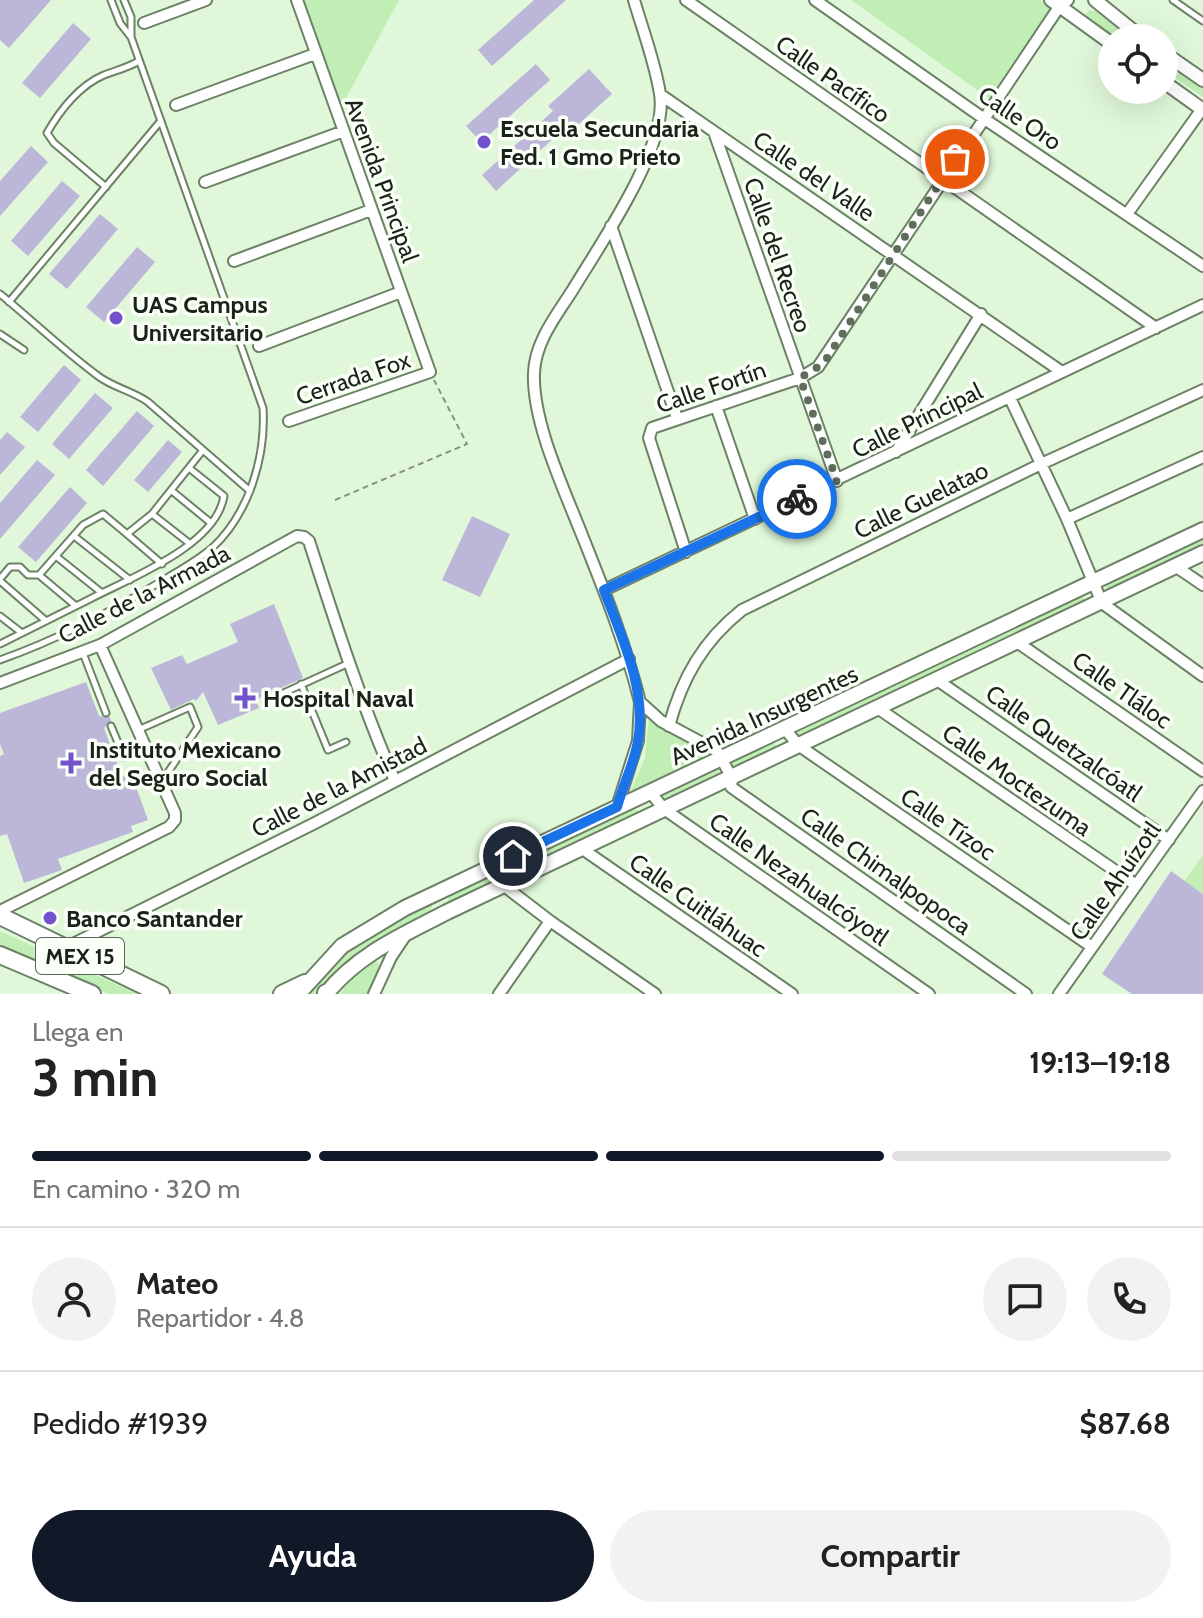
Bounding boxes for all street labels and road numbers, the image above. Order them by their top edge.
street label: Calle Pacífico [770,29,896,129]
street label: Calle Oro [973,80,1067,156]
street label: Avenida Principal [339,94,425,266]
street label: Calle del Valle [748,125,880,227]
street label: Calle del Recreo [738,174,818,336]
street label: Cerrada Fox [292,345,415,411]
street label: Calle Fortín [652,355,770,419]
street label: Calle Principal [847,376,987,464]
street label: Calle Guelatao [849,455,993,545]
street label: Calle de la Armada [53,538,235,650]
street label: Calle Tláloc [1067,645,1177,735]
street label: Avenida Insurgentes [666,659,862,771]
street label: Calle Quetzalcóatl [980,678,1148,808]
street label: Calle Moctezuma [937,718,1097,842]
street label: Calle de la Amistad [247,730,431,844]
street label: Calle Tízoc [895,782,1001,866]
street label: Calle Chimalpopoca [795,801,977,941]
street label: Calle Nezahualcóyotl [704,806,894,952]
street label: Calle Ahuízotl [1063,816,1167,946]
street label: Calle Cuitláhuac [624,847,772,963]
road number: MEX 15 [36,938,124,974]

